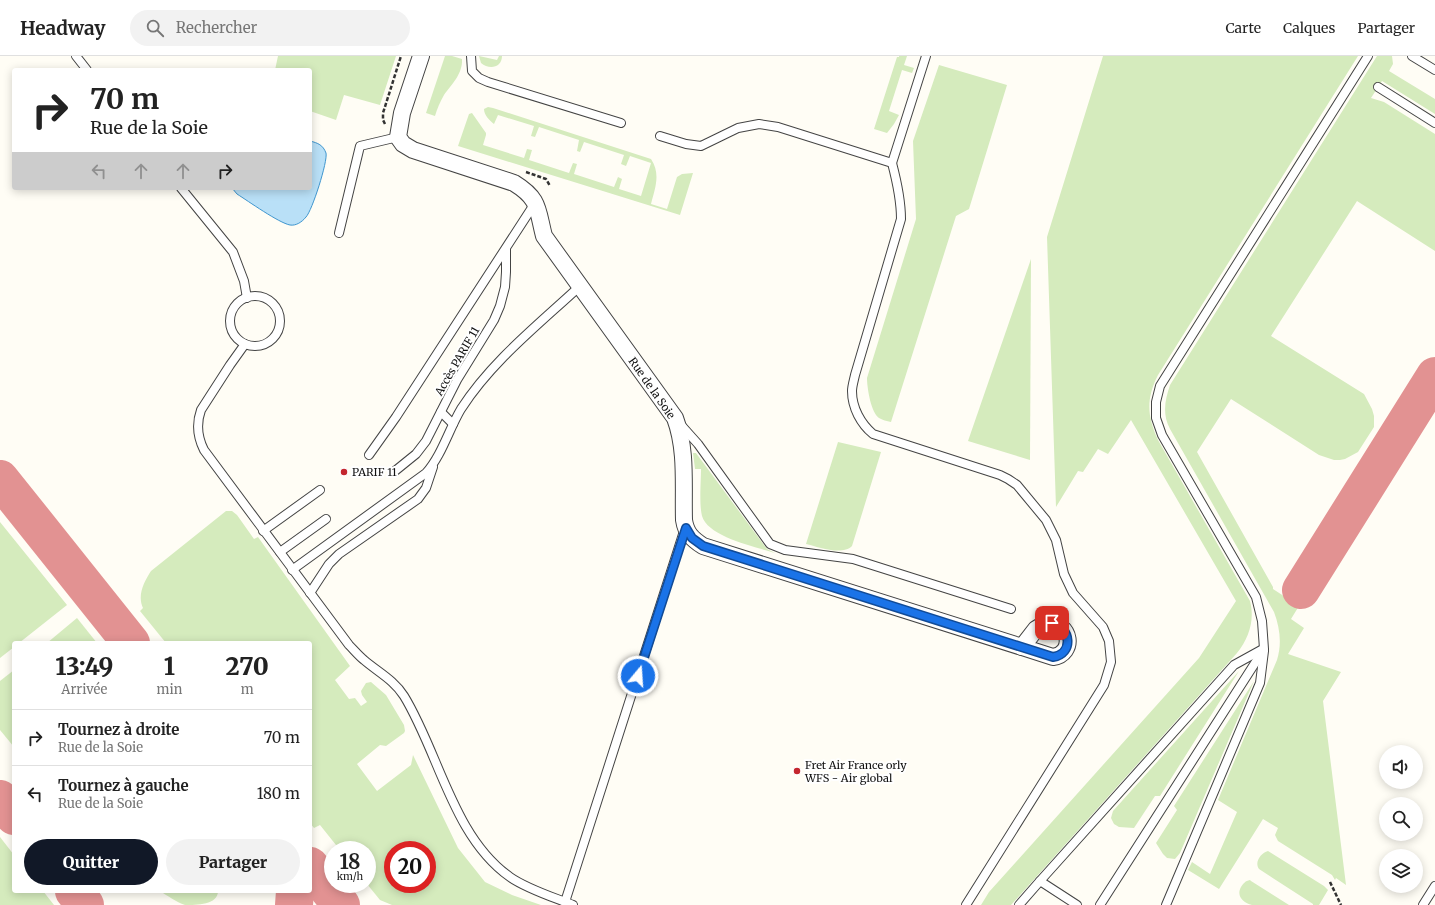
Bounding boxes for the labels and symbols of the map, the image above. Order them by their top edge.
street label: Accès PARIF 11 [431,324,482,399]
street label: Rue de la Soie [626,354,679,422]
place label: PARIF 11 [352,465,397,479]
marker: PARIF 11 [339,467,349,477]
pin [1035,606,1069,640]
position arrow [617,655,659,697]
place label: Fret Air France orly WFS - Air global [804,758,907,785]
marker: Fret Air France orly WFS - Air global [792,766,802,776]
speed limit sign: 20 [384,841,436,893]

